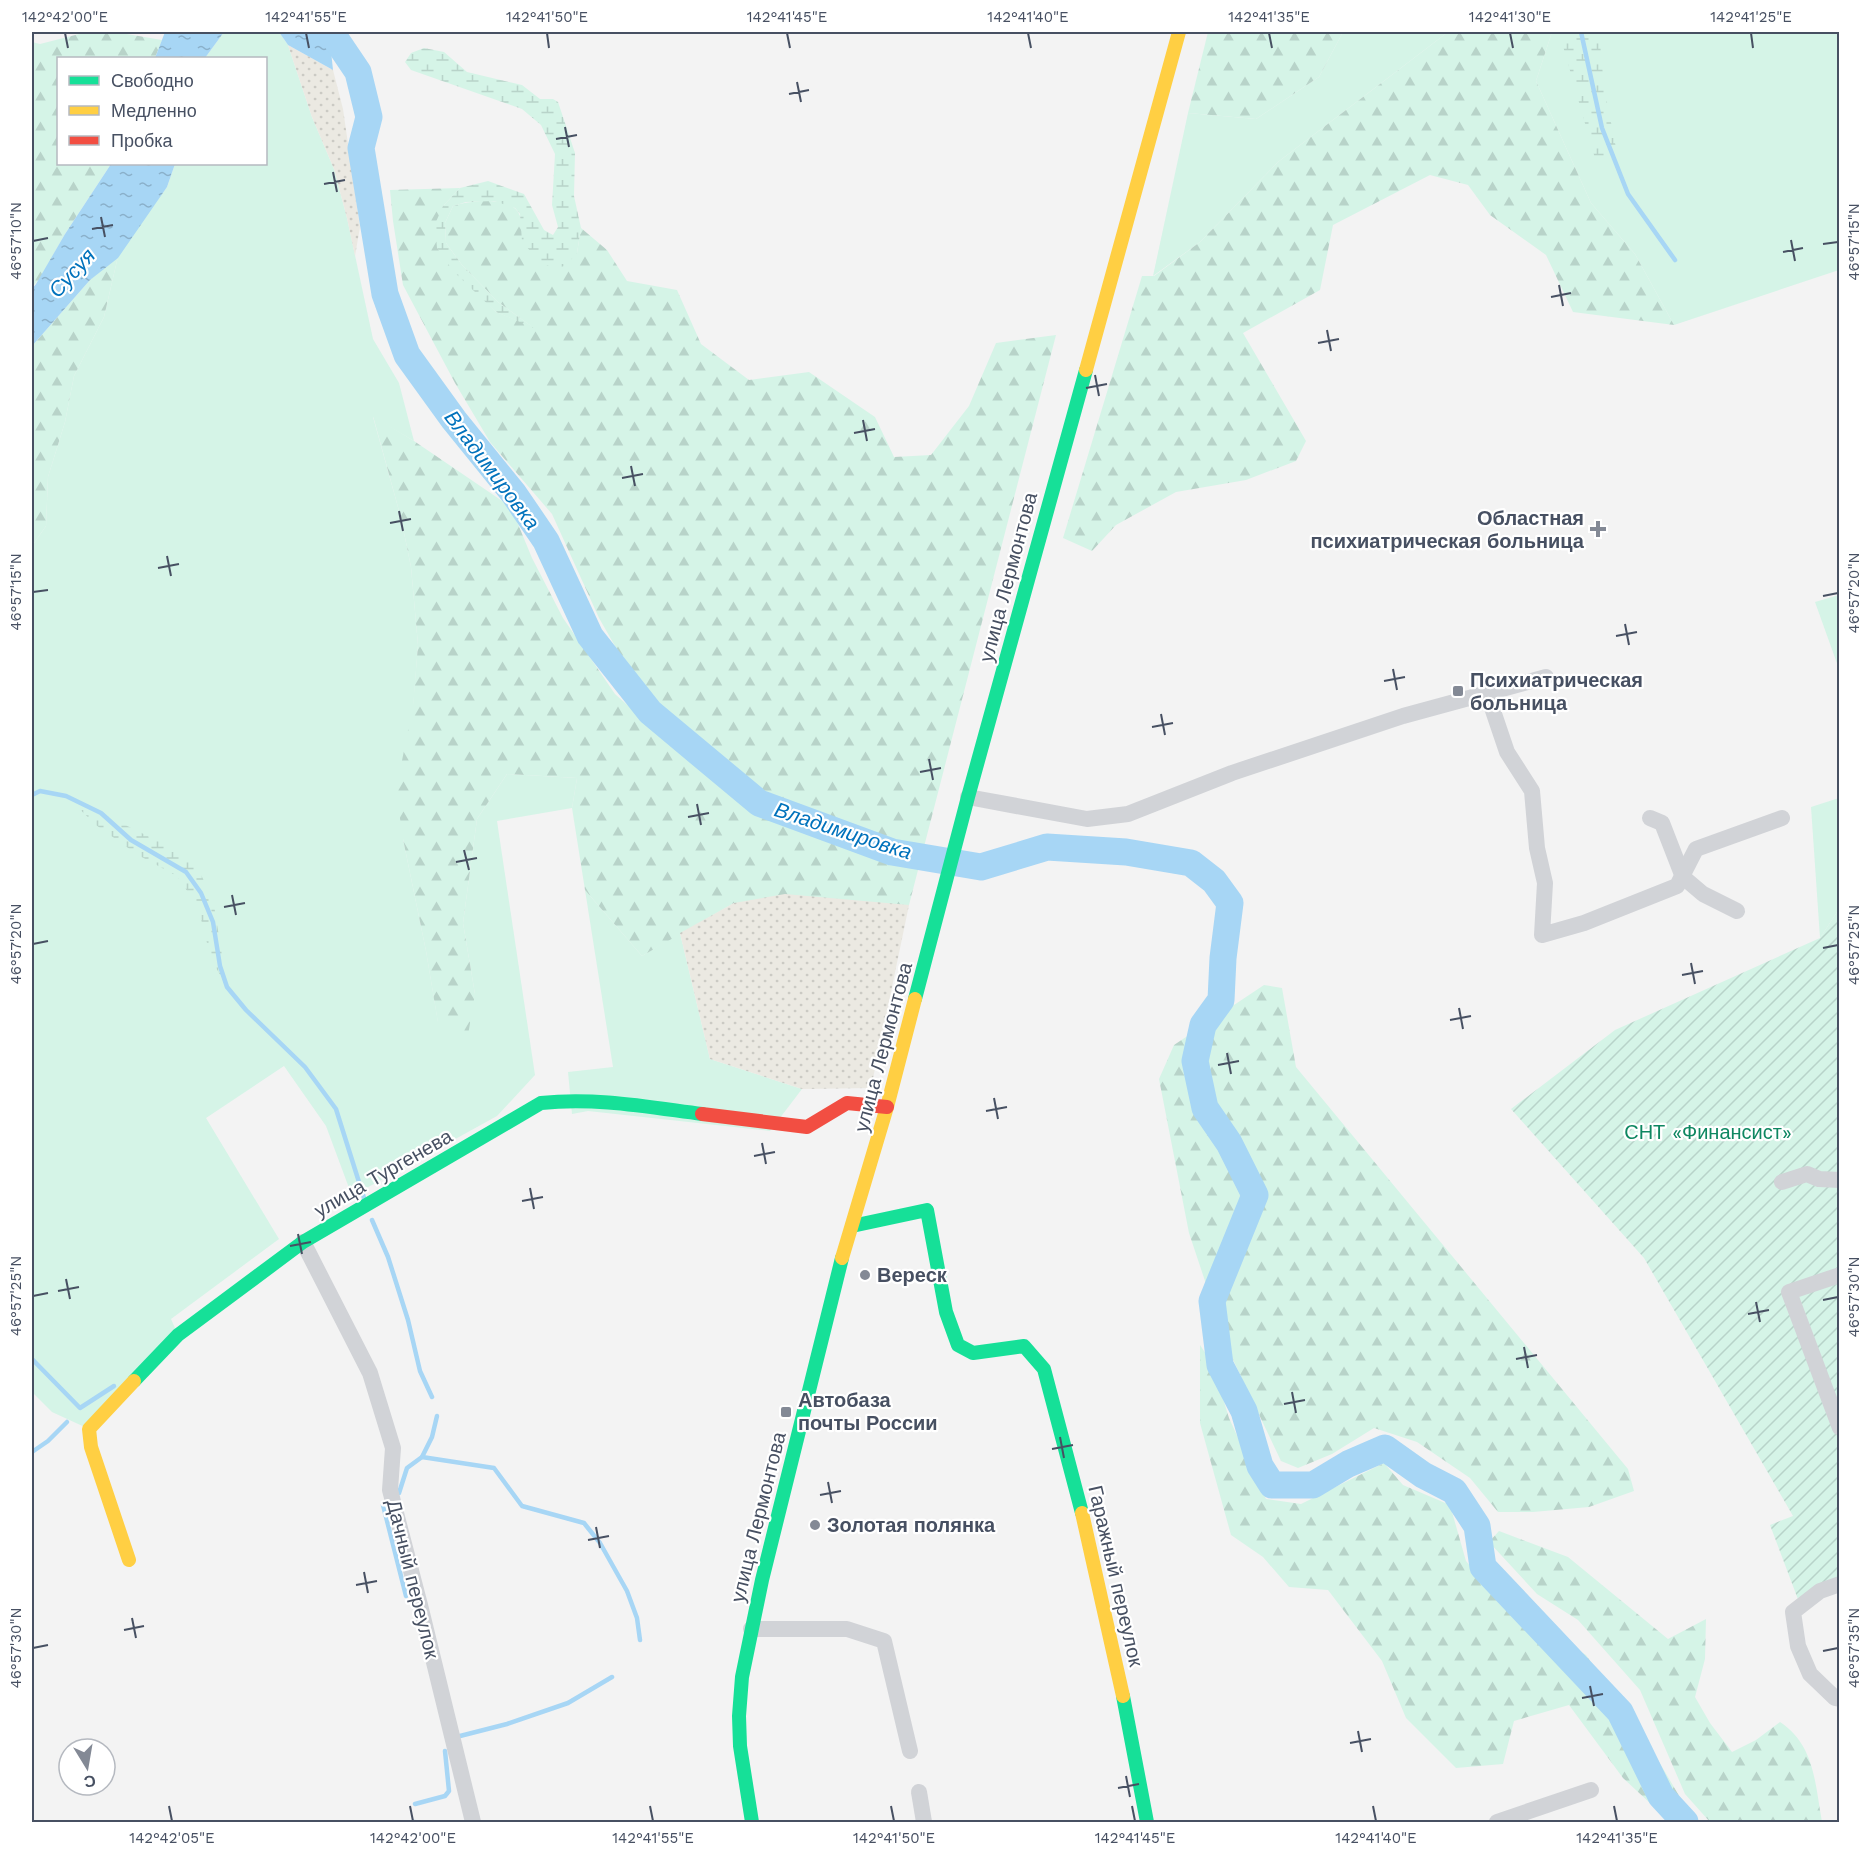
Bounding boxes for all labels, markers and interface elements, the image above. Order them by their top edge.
text: 142°42'00"E [22,8,108,26]
text: 142°41'55"E [265,8,347,26]
text: 142°41'50"E [506,8,588,26]
text: 142°41'45"E [747,8,827,26]
text: 142°41'40"E [987,8,1069,26]
text: 142°41'35"E [1228,8,1310,26]
text: 142°41'30"E [1469,8,1551,26]
text: 142°41'25"E [1710,8,1792,26]
legend [57,57,267,165]
text: Свободно [111,70,194,91]
text: Медленно [111,100,197,121]
text: Пробка [111,130,174,151]
text: 46°57'10"N [7,202,25,280]
text: 46°57'15"N [1845,203,1863,281]
water label: Сусуя [43,243,100,302]
water label: Владимировка [439,405,545,534]
street label: улица Лермонтова [974,489,1042,664]
place label: Областная психиатрическая больница [1310,506,1585,553]
marker: Областная психиатрическая больница [1589,520,1607,538]
text: 46°57'15"N [7,553,25,631]
text: 46°57'20"N [1845,553,1863,633]
place label: Психиатрическая больница [1470,668,1643,715]
marker: Психиатрическая больница [1451,684,1465,698]
water label: Владимировка [771,797,915,864]
text: 46°57'20"N [7,904,25,984]
text: 46°57'25"N [1845,905,1863,985]
street label: улица Лермонтова [849,959,917,1134]
park label: СНТ «Финансист» [1624,1120,1792,1144]
street label: улица Тургенева [310,1123,457,1222]
text: 46°57'25"N [7,1256,25,1336]
text: 46°57'30"N [1845,1257,1863,1337]
place label: Вереск [877,1263,948,1287]
marker: Вереск [858,1268,872,1282]
place label: Автобаза почты России [798,1388,938,1435]
marker: Автобаза почты России [779,1405,793,1419]
street label: улица Лермонтова [725,1429,791,1605]
street label: Гаражный переулок [1083,1483,1149,1669]
street label: Дачный переулок [382,1497,444,1661]
place label: Золотая полянка [827,1513,996,1537]
marker: Золотая полянка [808,1518,822,1532]
text: 46°57'30"N [7,1608,25,1688]
text: 46°57'35"N [1845,1608,1863,1688]
north arrow [57,1737,117,1797]
text: С [82,1771,97,1792]
text: 142°42'05"E [129,1829,215,1847]
text: 142°42'00"E [370,1829,456,1847]
text: 142°41'55"E [612,1829,694,1847]
text: 142°41'50"E [853,1829,935,1847]
text: 142°41'45"E [1095,1829,1175,1847]
text: 142°41'40"E [1335,1829,1417,1847]
text: 142°41'35"E [1576,1829,1658,1847]

